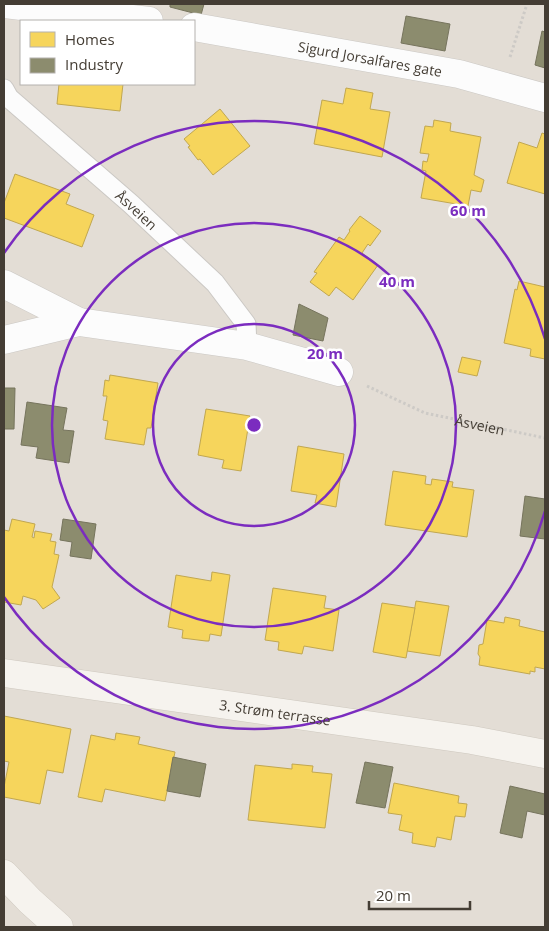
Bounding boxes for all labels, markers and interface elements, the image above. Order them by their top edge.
legend [20,20,195,85]
text: Homes [65,29,115,49]
street label: Sigurd Jorsalfares gate [297,36,444,80]
text: Industry [65,54,123,74]
street label: Åsveien [112,186,162,234]
text: 60 m [450,200,486,220]
text: 40 m [379,271,415,291]
text: 20 m [307,343,343,363]
street label: Åsveien [453,410,506,439]
centre of rings [245,416,263,434]
street label: 3. Strøm terrasse [218,694,332,729]
scale bar [369,878,470,910]
text: 20 m [376,885,411,905]

